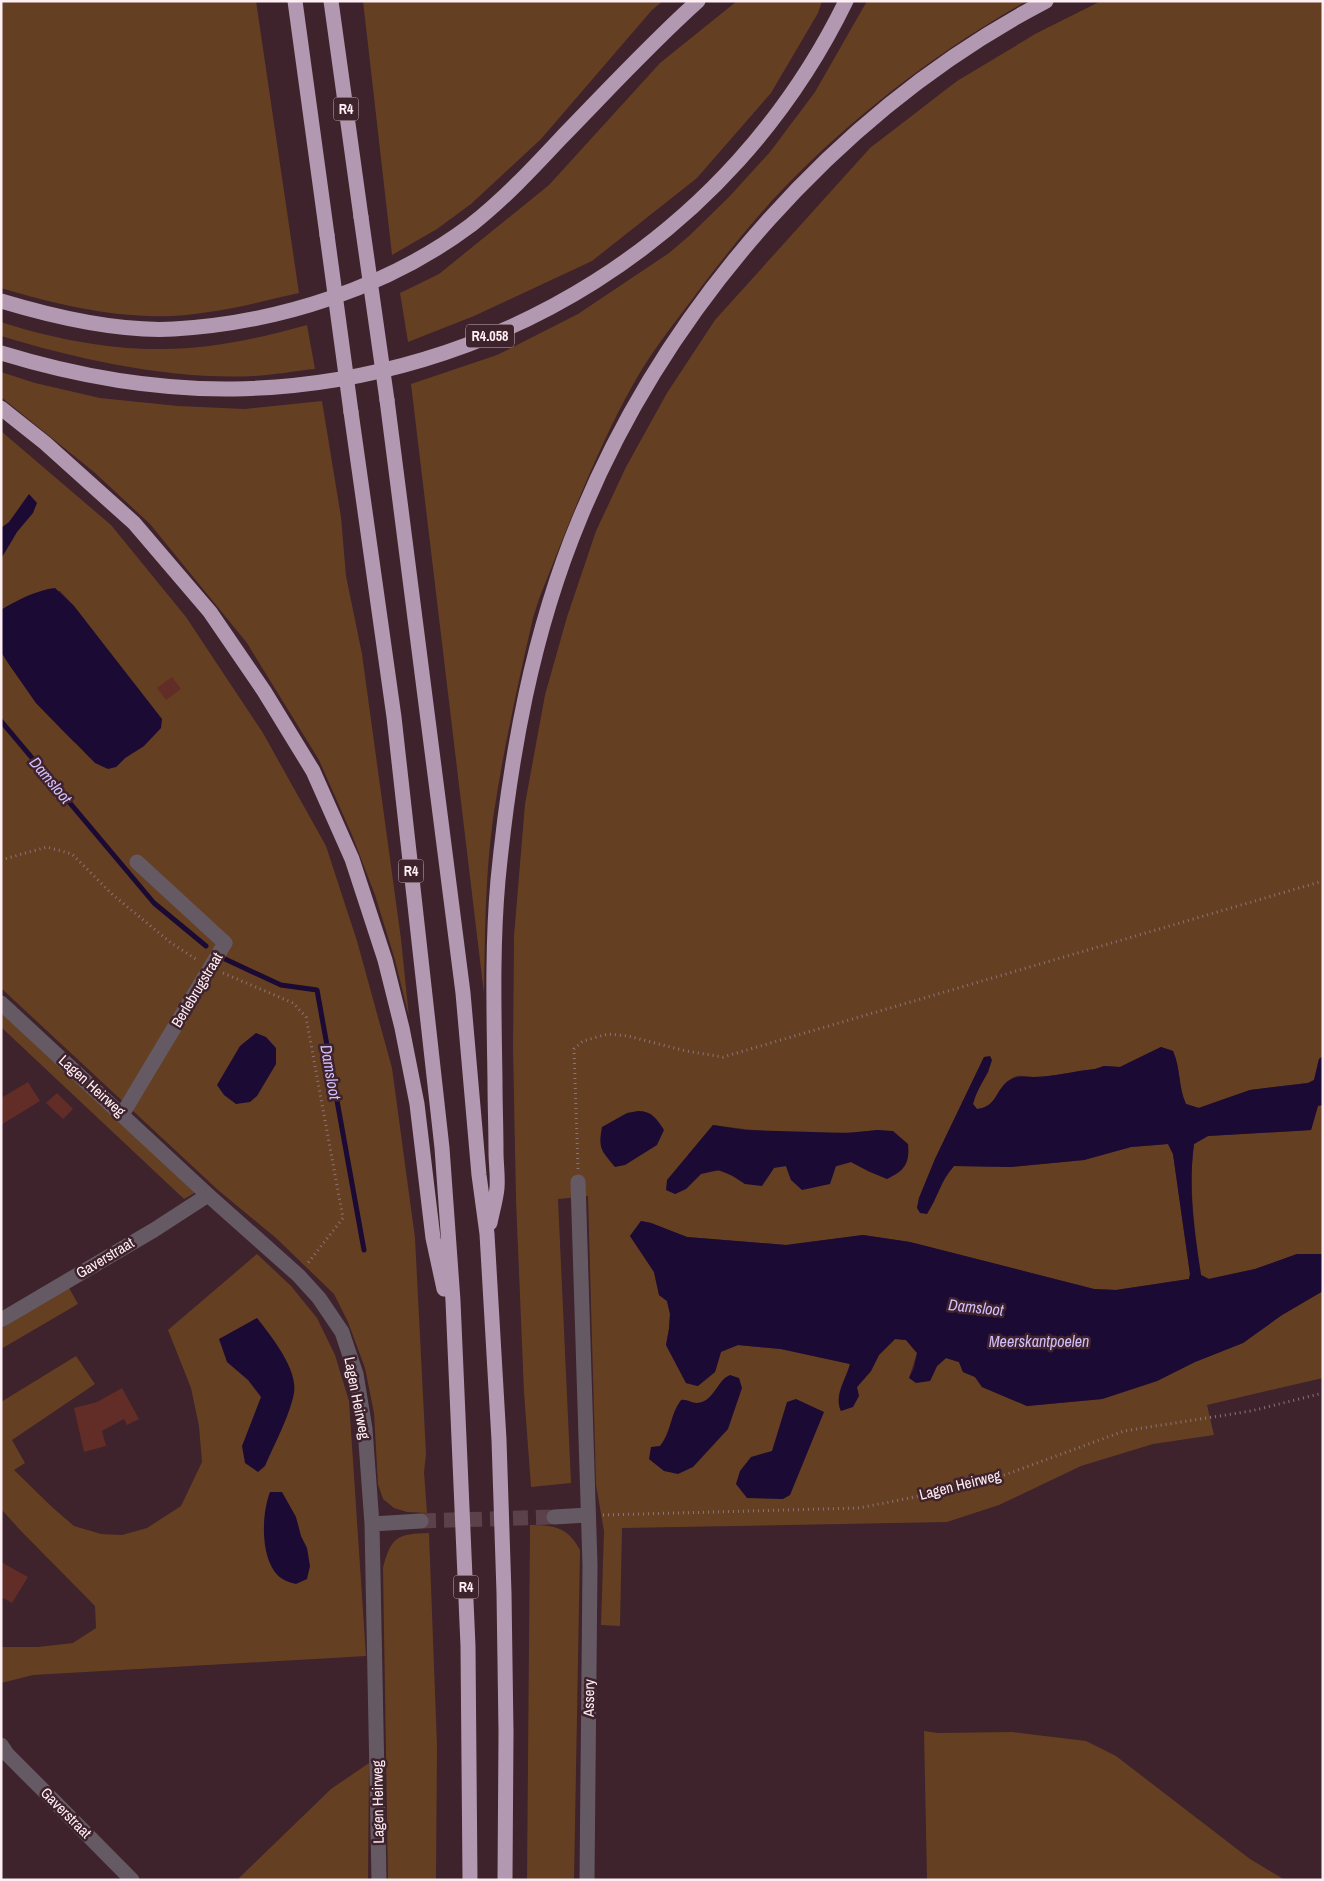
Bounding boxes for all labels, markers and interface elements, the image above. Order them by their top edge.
road number: R4 [334,98,358,120]
road number: R4.058 [466,324,514,348]
water label: Damsloot [25,752,77,809]
road number: R4 [398,859,424,882]
street label: Berlebrugstraat [166,948,228,1031]
water label: Damsloot [315,1043,347,1102]
street label: Lagen Heirweg [54,1050,130,1121]
street label: Gaverstraat [72,1232,138,1283]
water label: Damsloot [947,1293,1005,1321]
water label: Meerskantpoelen [989,1330,1089,1352]
street label: Lagen Heirweg [339,1355,376,1441]
street label: Lagen Heirweg [917,1464,1003,1505]
road number: R4 [454,1575,478,1598]
street label: Assery [578,1678,599,1718]
street label: Lagen Heirweg [366,1760,389,1844]
street label: Gaverstraat [36,1783,97,1843]

